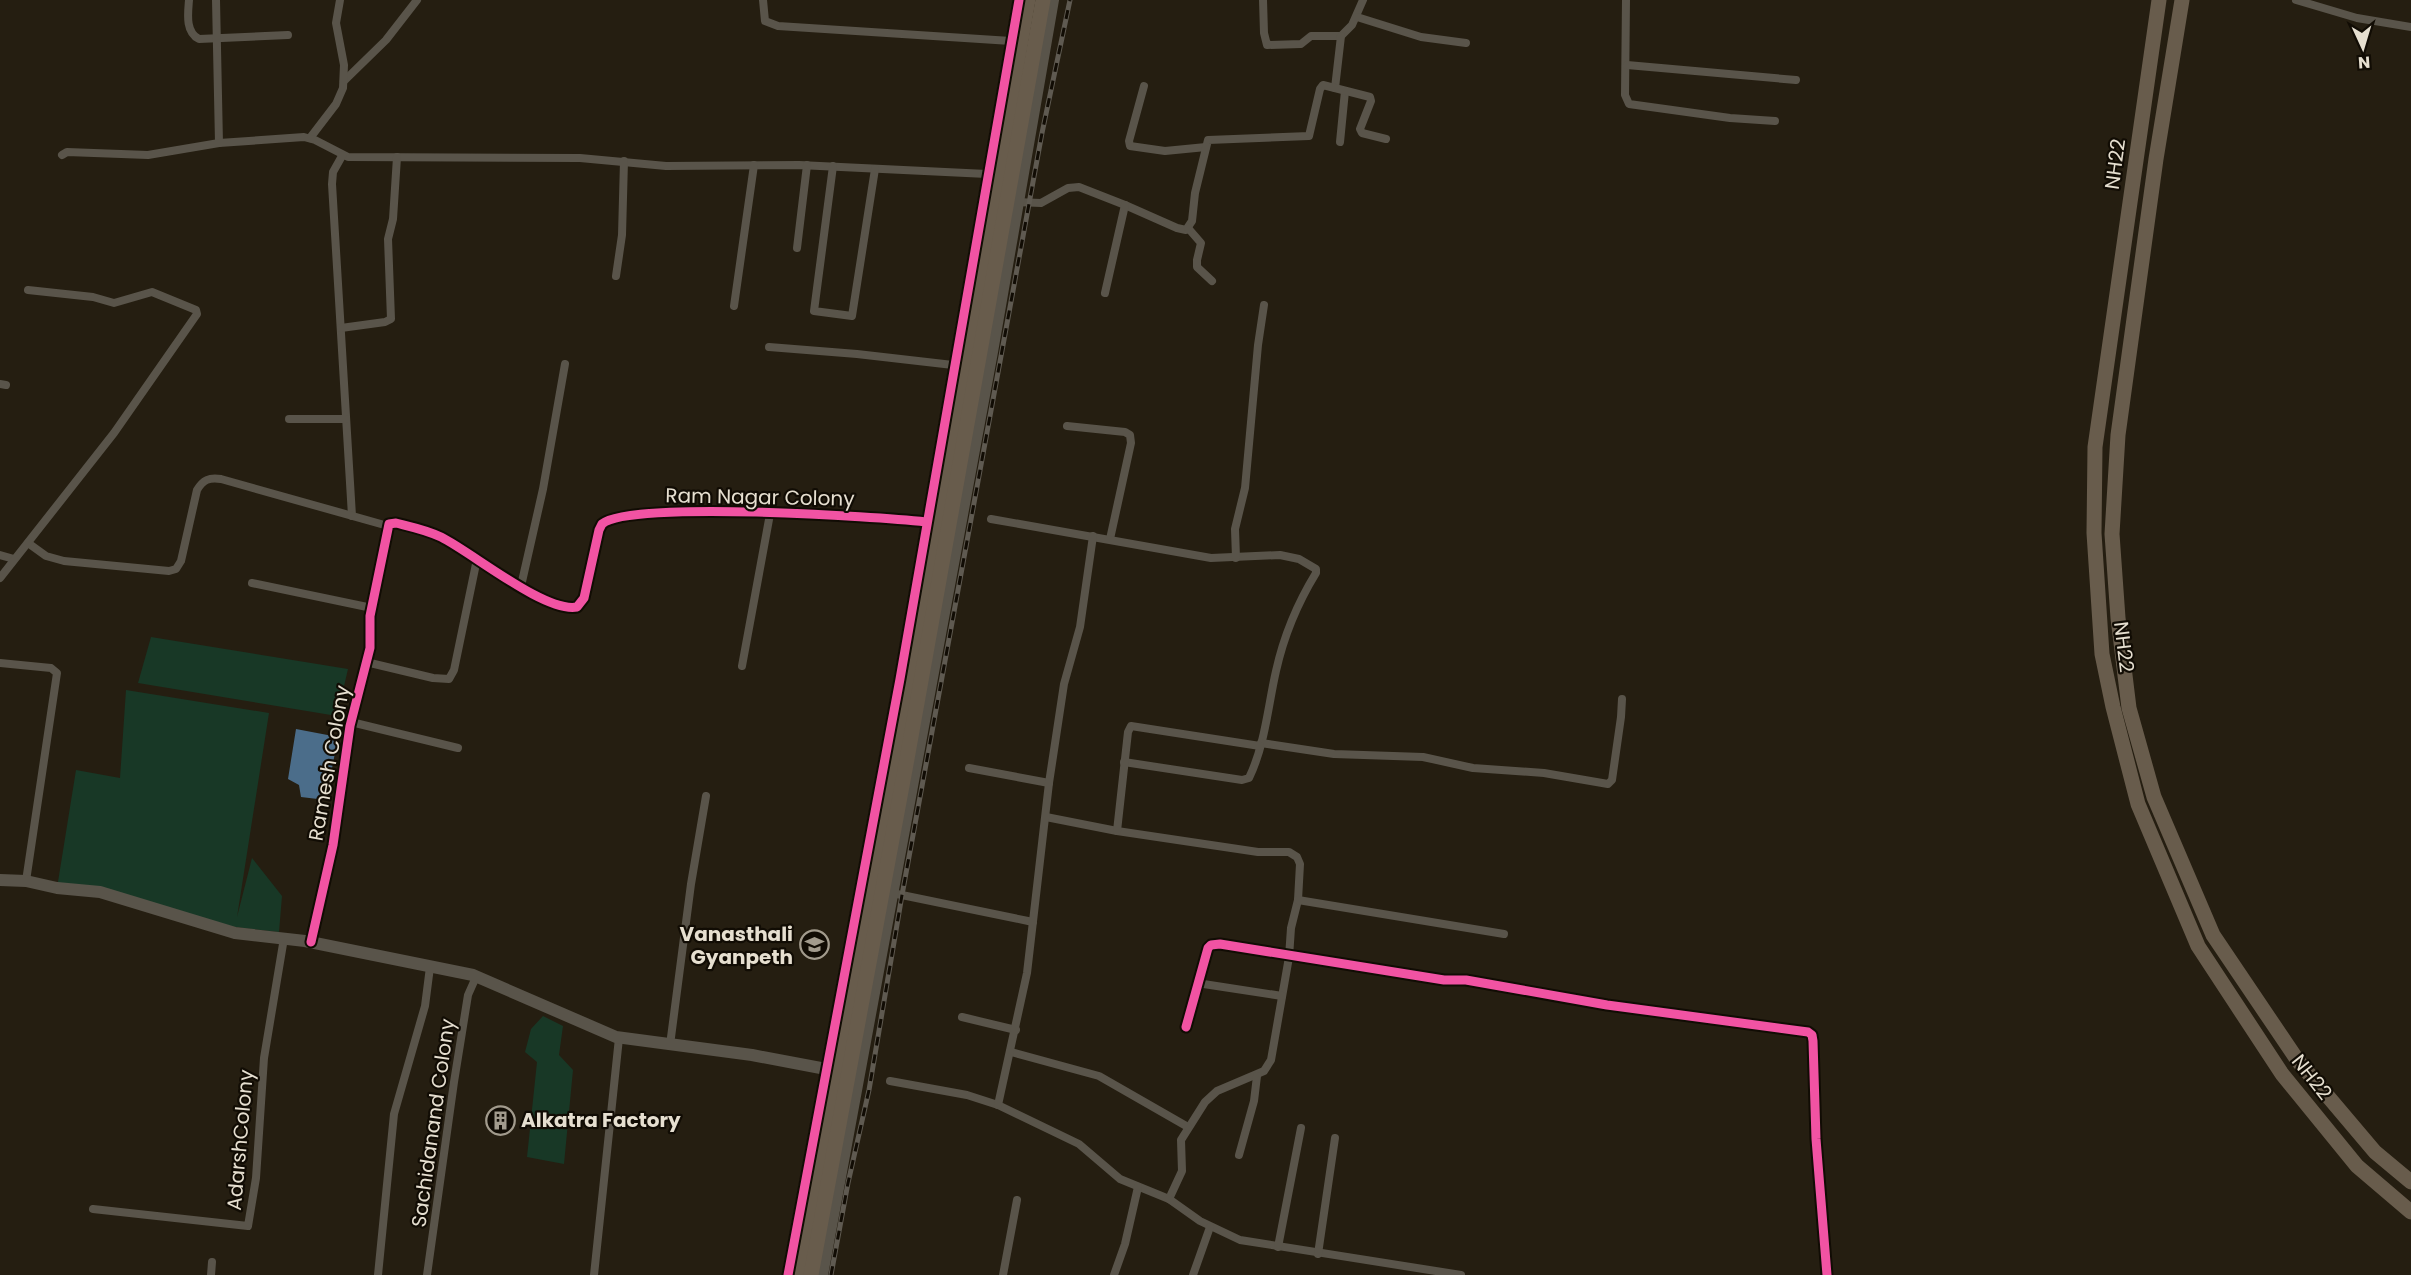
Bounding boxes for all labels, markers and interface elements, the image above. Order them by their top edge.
north arrow [2333,18,2393,78]
text: N [2357,51,2371,74]
street label: NH22 [2098,137,2132,191]
street label: Ram Nagar Colony [665,481,855,513]
street label: NH22 [2107,620,2141,674]
street label: Ramesh Colony [302,683,356,843]
place label: Vanasthali Gyanpeth [680,920,793,971]
school or university icon: Vanasthali Gyanpeth [798,929,830,961]
street label: Sachidanand Colony [405,1017,461,1229]
street label: NH22 [2285,1048,2339,1106]
street label: AdarshColony [220,1068,260,1212]
building icon: Alkatra Factory [484,1104,516,1136]
place label: Alkatra Factory [521,1106,681,1134]

